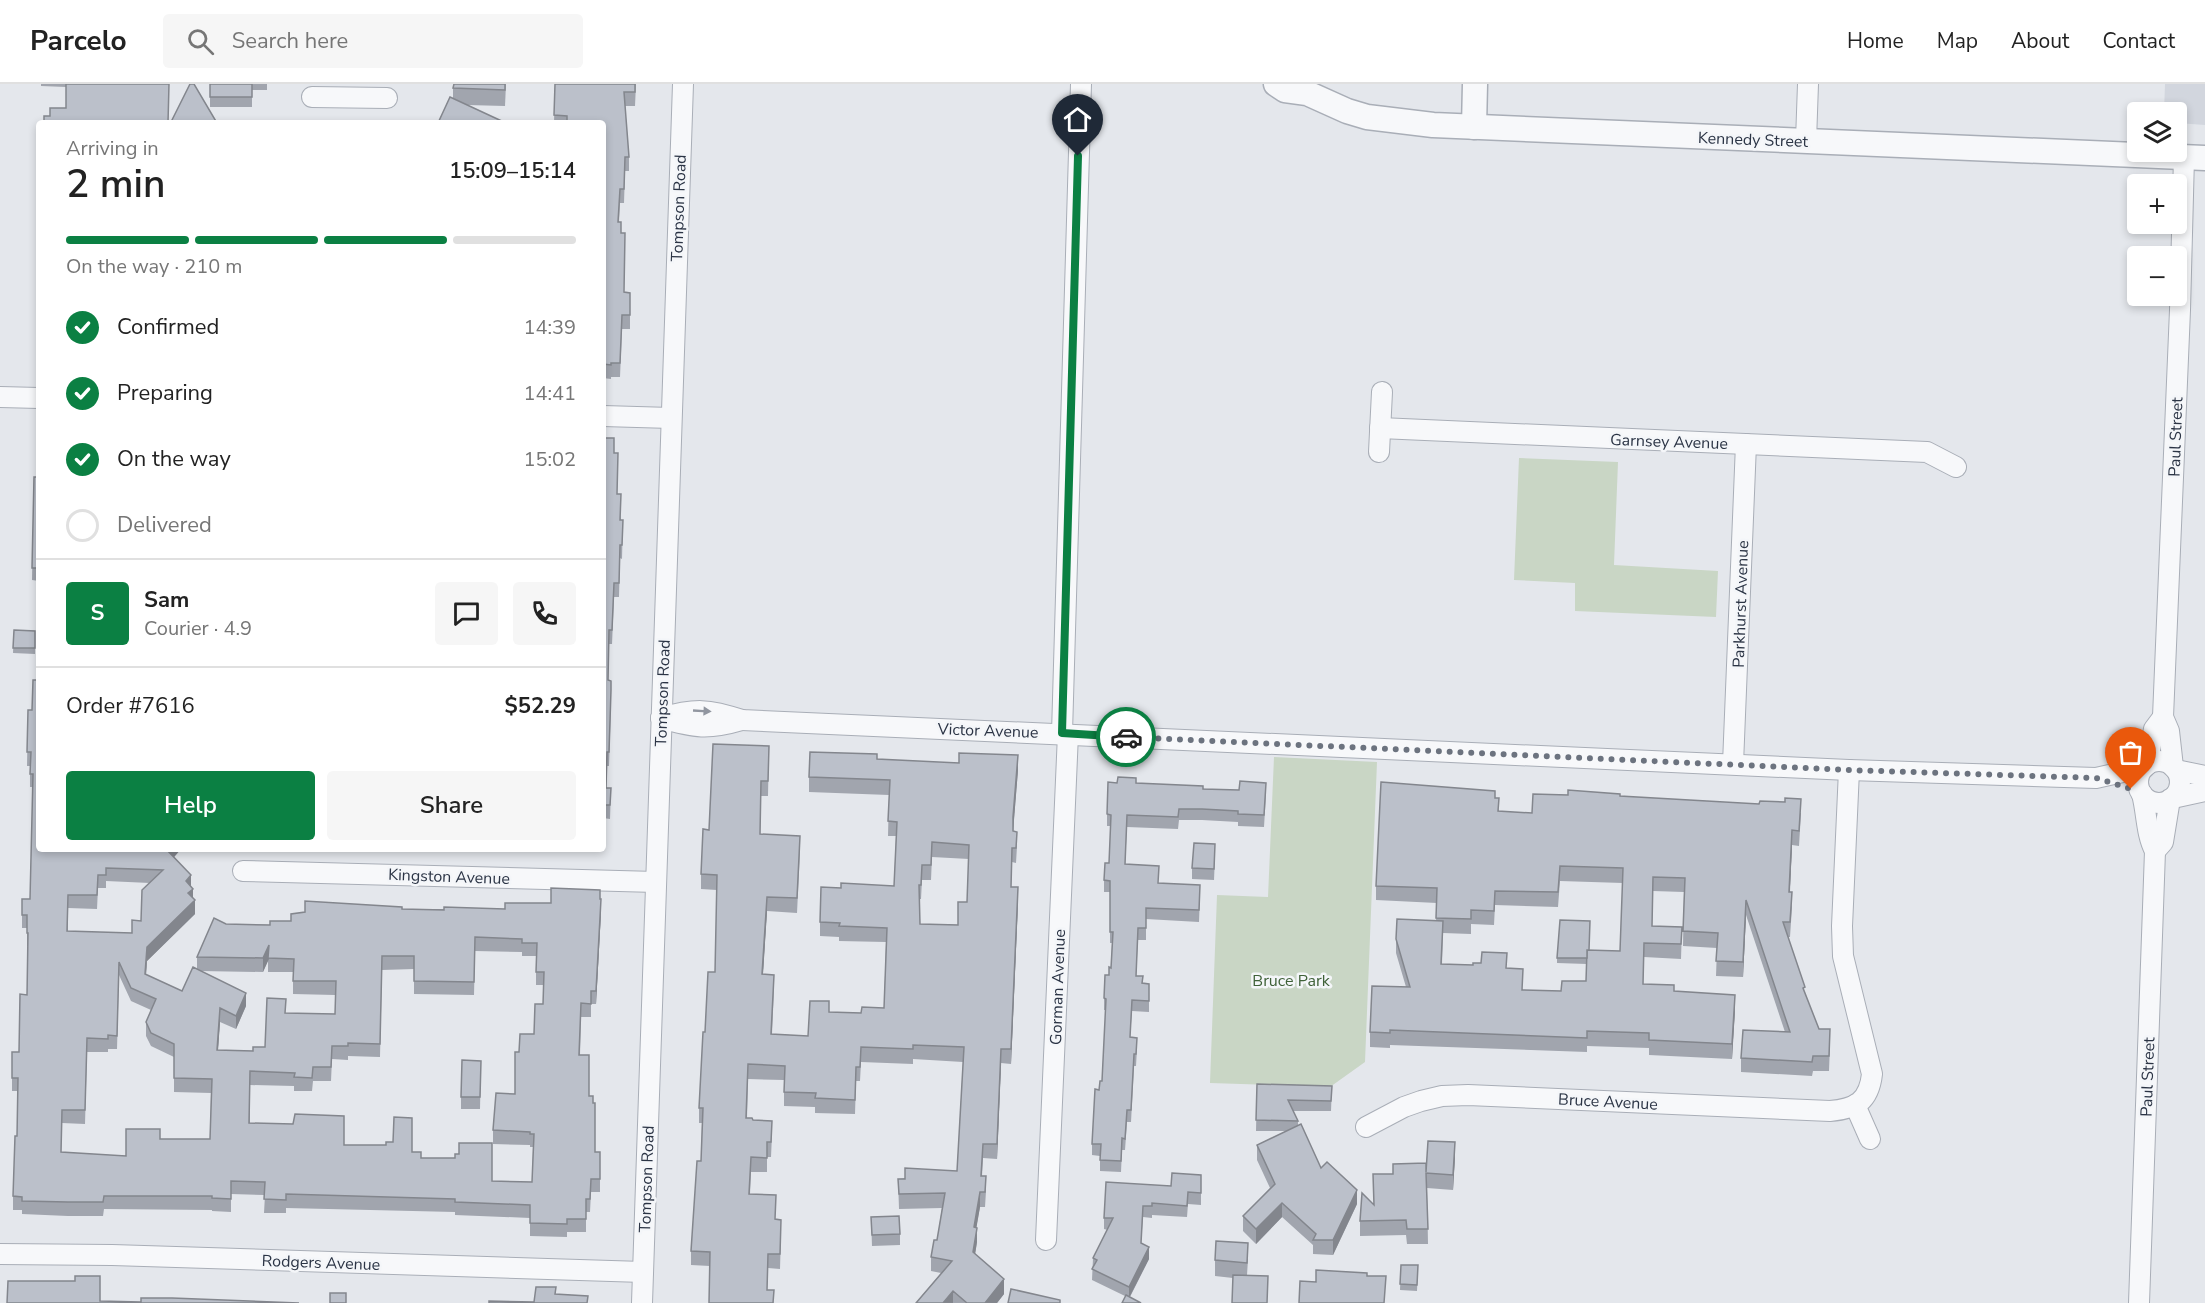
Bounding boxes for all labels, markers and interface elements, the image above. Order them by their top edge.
search box [163,14,583,68]
text: Parcelo [30,22,127,60]
icon: search [184,25,217,58]
text: Search here [232,26,348,56]
text: Home [1847,27,1904,55]
text: Map [1937,27,1978,55]
text: About [2011,27,2069,55]
text: Contact [2102,27,2175,55]
pin [1052,94,1103,156]
map controls [2127,102,2187,306]
button: layers [2127,102,2187,162]
icon: home [1061,103,1094,136]
street label: Kennedy Street [1697,127,1809,153]
text: Arriving in [66,135,159,162]
street label: Tompson Road [666,154,692,262]
text: 15:09–15:14 [449,156,576,186]
text: 2 min [66,158,165,211]
button: + [2127,174,2187,234]
button: − [2127,246,2187,306]
text: On the way · 210 m [66,253,242,280]
icon: check [66,311,99,344]
text: Confirmed [117,312,219,342]
text: 14:39 [523,314,576,341]
icon: check [66,377,99,410]
text: Preparing [117,378,213,408]
text: 14:41 [523,380,576,407]
street label: Paul Street [2164,396,2188,477]
street label: Garnsey Avenue [1610,429,1728,455]
icon: check [66,443,99,476]
text: On the way [117,444,231,474]
text: 15:02 [523,446,576,473]
text: Delivered [117,510,212,540]
street label: Parkhurst Avenue [1728,540,1754,668]
button: chat [435,582,498,645]
button: phone [513,582,576,645]
text: Sam [144,585,189,615]
text: S [91,598,104,628]
text: Courier · 4.9 [144,615,252,642]
street label: Tompson Road [650,639,676,747]
text: Order #7616 [66,691,195,721]
text: $52.29 [505,691,576,721]
one-way arrow [692,706,711,715]
courier [1096,707,1156,767]
street label: Victor Avenue [936,718,1039,744]
icon: car [1110,721,1143,754]
pin [2105,727,2156,789]
icon: bag [2114,736,2147,769]
button: Help [66,771,315,840]
button: Share [327,771,576,840]
street label: Kingston Avenue [388,864,510,890]
street label: Gorman Avenue [1045,929,1071,1045]
park label: Bruce Park [1252,970,1331,992]
street label: Paul Street [2136,1036,2160,1117]
street label: Bruce Avenue [1558,1088,1658,1116]
street label: Tompson Road [634,1125,660,1233]
street label: Rodgers Avenue [261,1250,381,1276]

